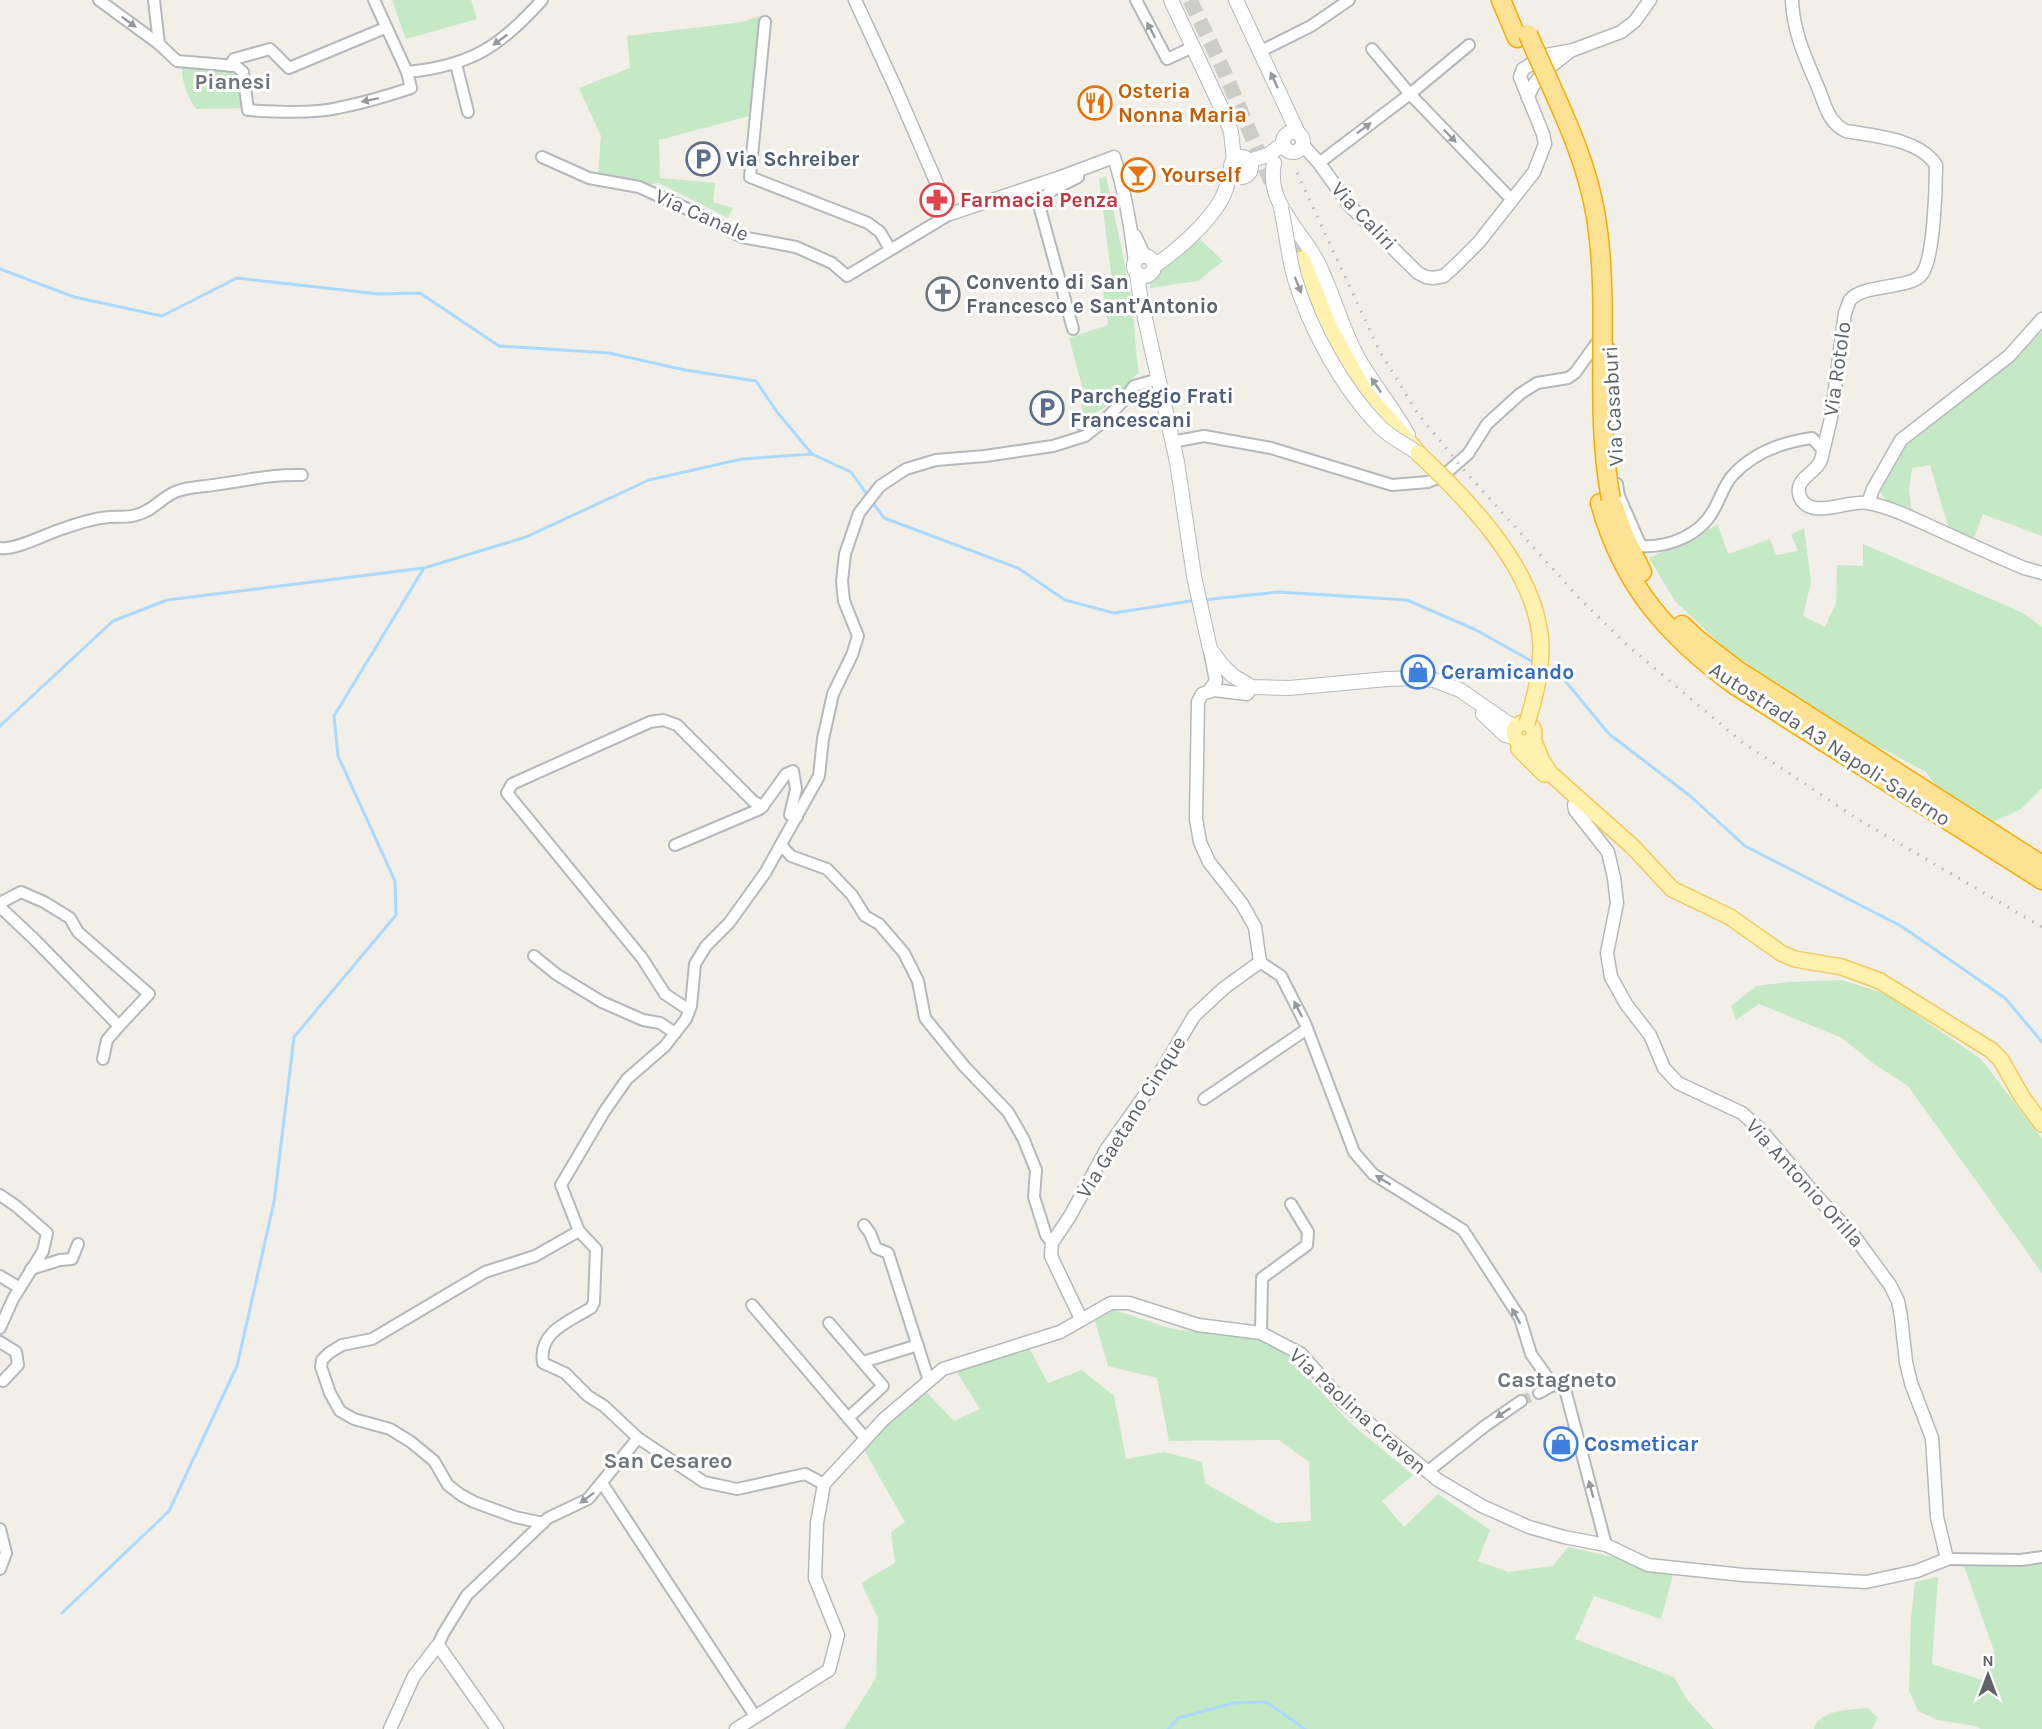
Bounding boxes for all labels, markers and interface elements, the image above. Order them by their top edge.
one-way arrow [121,16,137,28]
one-way arrow [1146,21,1156,38]
one-way arrow [492,34,508,47]
district label: Pianesi [194,69,272,95]
one-way arrow [1268,71,1278,89]
place label: Osteria Nonna Maria [1118,79,1247,127]
restaurant icon: Osteria Nonna Maria [1077,85,1113,121]
one-way arrow [360,96,379,105]
one-way arrow [1357,123,1372,135]
one-way arrow [1443,129,1457,143]
parking icon: Via Schreiber [685,141,721,177]
place label: Via Schreiber [726,147,860,171]
bar icon: Yourself [1120,157,1156,193]
place label: Yourself [1161,163,1242,187]
street label: Via Caliri [1326,177,1402,255]
pharmacy icon: Farmacia Penza [919,182,955,218]
street label: Via Canale [651,184,753,246]
place label: Farmacia Penza [960,188,1118,212]
place label: Convento di San Francesco e Sant'Antonio [966,270,1218,318]
church icon: Convento di San Francesco e Sant'Antonio [925,276,961,312]
one-way arrow [1293,277,1303,295]
street label: Via Rotolo [1818,320,1856,418]
street label: Via Casaburi [1598,345,1628,467]
one-way arrow [1371,377,1382,393]
place label: Parcheggio Frati Francescani [1070,384,1234,432]
parking icon: Parcheggio Frati Francescani [1029,390,1065,426]
shop icon: Ceramicando [1400,654,1436,690]
street label: Autostrada A3 Napoli-Salerno [1705,657,1955,831]
place label: Ceramicando [1441,660,1574,684]
one-way arrow [1293,1000,1303,1018]
street label: Via Gaetano Cinque [1071,1031,1191,1203]
street label: Via Antonio Orilla [1741,1114,1869,1252]
one-way arrow [1375,1175,1391,1186]
one-way arrow [1511,1307,1521,1324]
street label: Via Paolina Craven [1284,1343,1432,1479]
district label: Castagneto [1497,1367,1617,1393]
one-way arrow [1495,1408,1512,1419]
shop icon: Cosmeticar [1543,1426,1579,1462]
place label: Cosmeticar [1584,1432,1699,1456]
district label: San Cesareo [604,1448,733,1474]
one-way arrow [1586,1480,1595,1498]
one-way arrow [579,1492,595,1504]
north arrow [1958,1645,2018,1705]
text: N [1982,1651,1994,1670]

